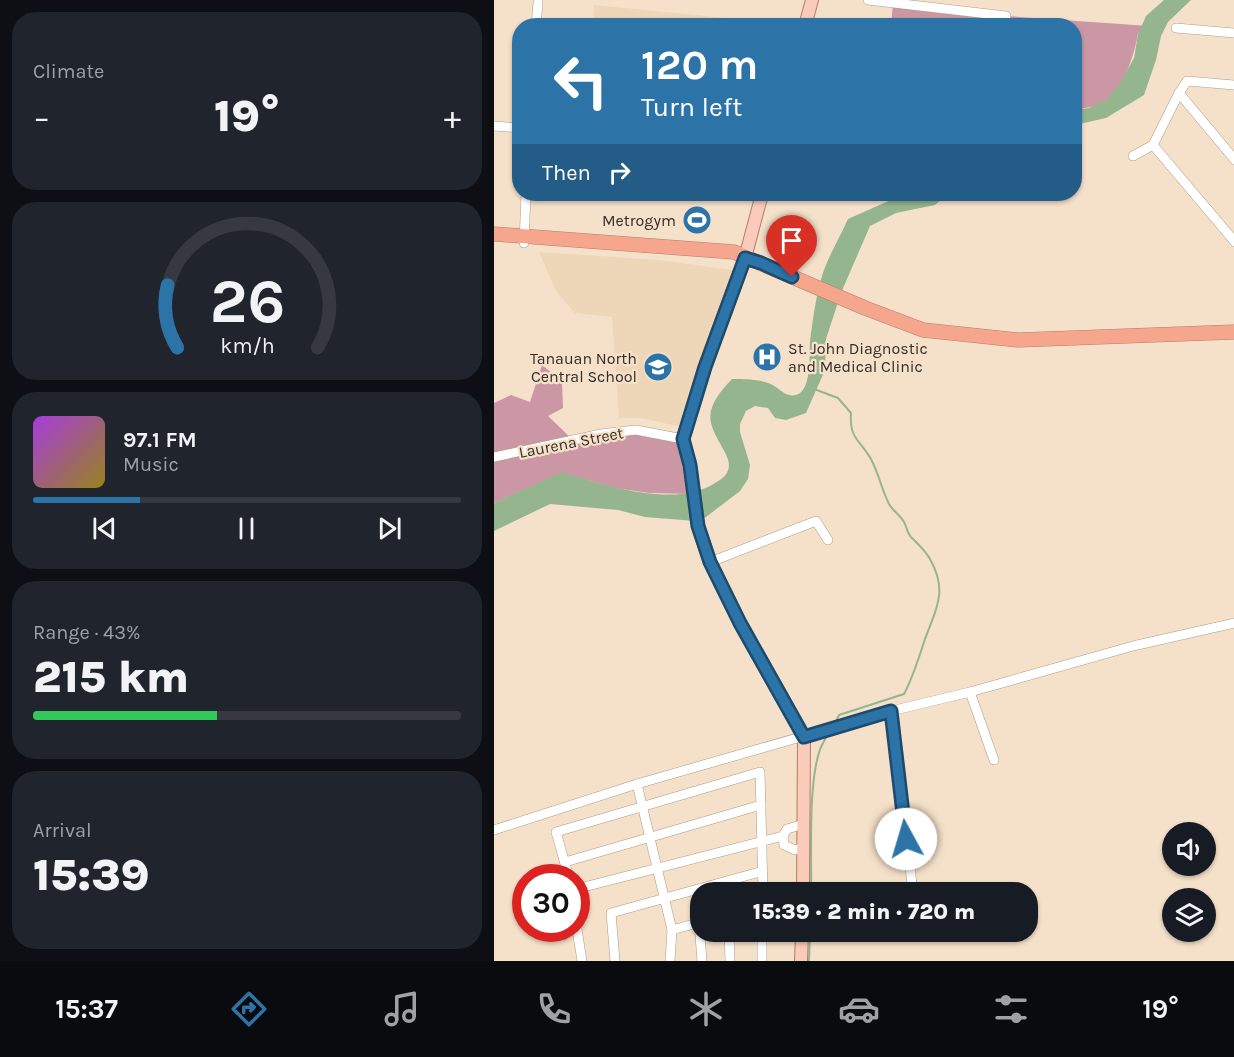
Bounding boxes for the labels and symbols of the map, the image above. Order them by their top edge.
sports icon: Metrogym [681,204,713,236]
place label: Metrogym [602,211,676,230]
pin [766,215,817,277]
place label: St. John Diagnostic and Medical Clinic [788,339,928,376]
hospital icon: St. John Diagnostic and Medical Clinic [751,341,783,373]
place label: Tanauan North Central School [530,349,637,386]
school or university icon: Tanauan North Central School [642,351,674,383]
street label: Laurena Street [517,423,625,462]
position arrow [874,807,938,871]
speed limit sign: 30 [512,864,590,942]

